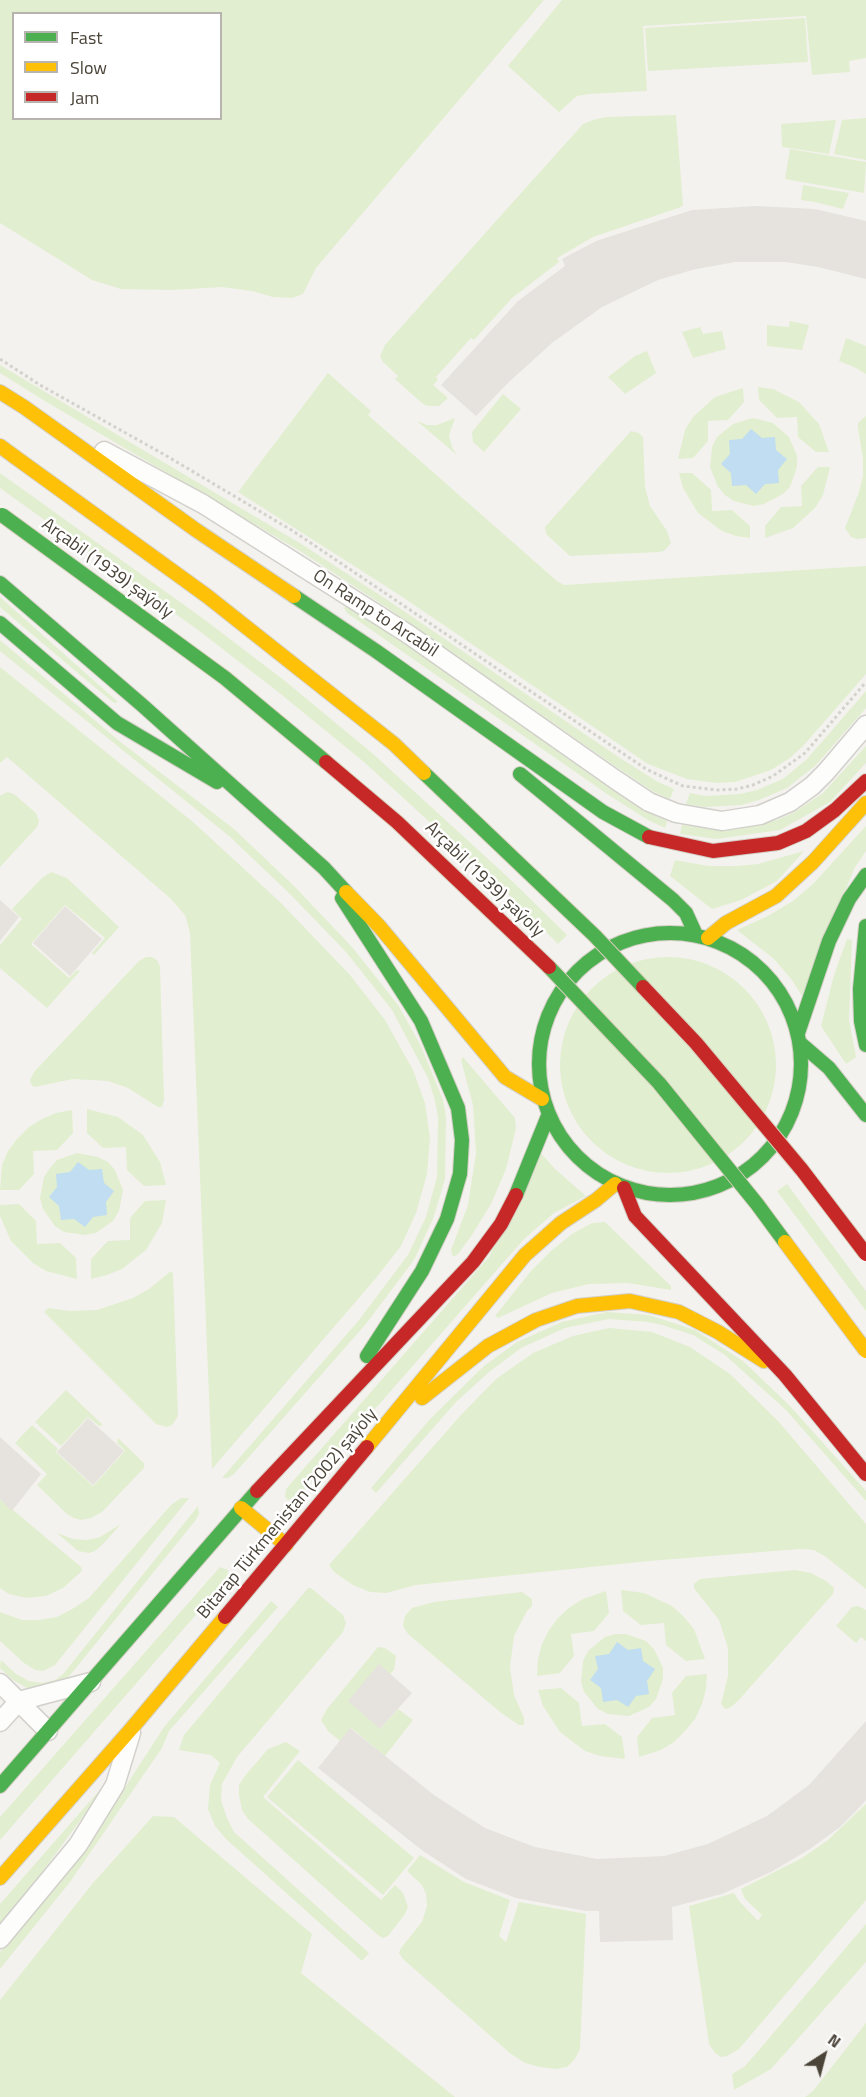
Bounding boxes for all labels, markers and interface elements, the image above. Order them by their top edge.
legend [12,12,222,120]
text: Fast [70,24,103,51]
text: Slow [70,54,107,81]
text: Jam [70,84,99,111]
street label: Arçabil (1939) şaýoly [37,514,177,624]
street label: On Ramp to Arcabil [308,565,442,663]
street label: Arçabil (1939) şaýoly [420,818,548,942]
street label: Bitarap Türkmenistan (2002) şaýoly [193,1404,383,1624]
north arrow [794,2025,854,2085]
text: N [823,2027,846,2053]

